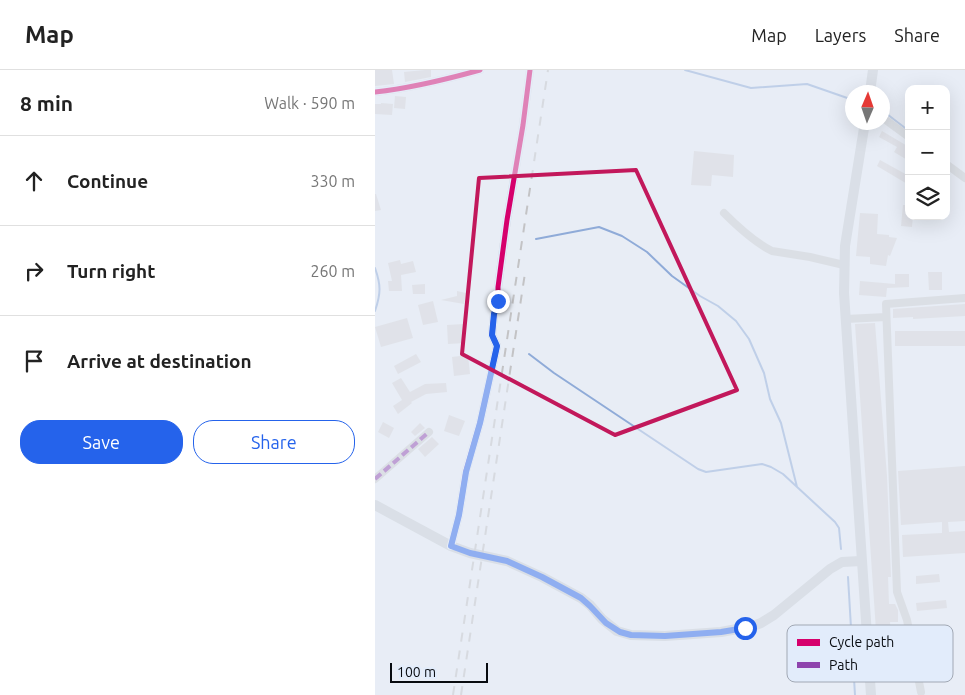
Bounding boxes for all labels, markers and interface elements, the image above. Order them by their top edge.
text: Map [25,21,74,48]
text: Map [751,25,787,45]
text: Layers [815,25,866,45]
text: Share [894,25,940,45]
north arrow [845,85,890,130]
map controls [905,85,950,220]
button: + [905,85,950,130]
text: 8 min [20,91,73,115]
text: Walk · 590 m [264,94,355,112]
button: − [905,130,950,175]
icon: ahead [20,167,48,195]
text: Continue [67,170,148,192]
text: 330 m [310,172,355,190]
button: layers [905,175,950,220]
icon: right [20,257,48,285]
text: Turn right [67,260,155,282]
text: 260 m [310,262,355,280]
route end [487,290,510,313]
icon: arrive [20,347,48,375]
text: Arrive at destination [67,350,252,372]
button: Save [20,420,183,464]
button: Share [193,420,355,464]
route start [734,617,757,640]
legend [787,625,953,682]
text: Cycle path [829,634,894,650]
text: Path [829,657,858,673]
scale bar [390,660,487,683]
text: 100 m [397,664,436,680]

